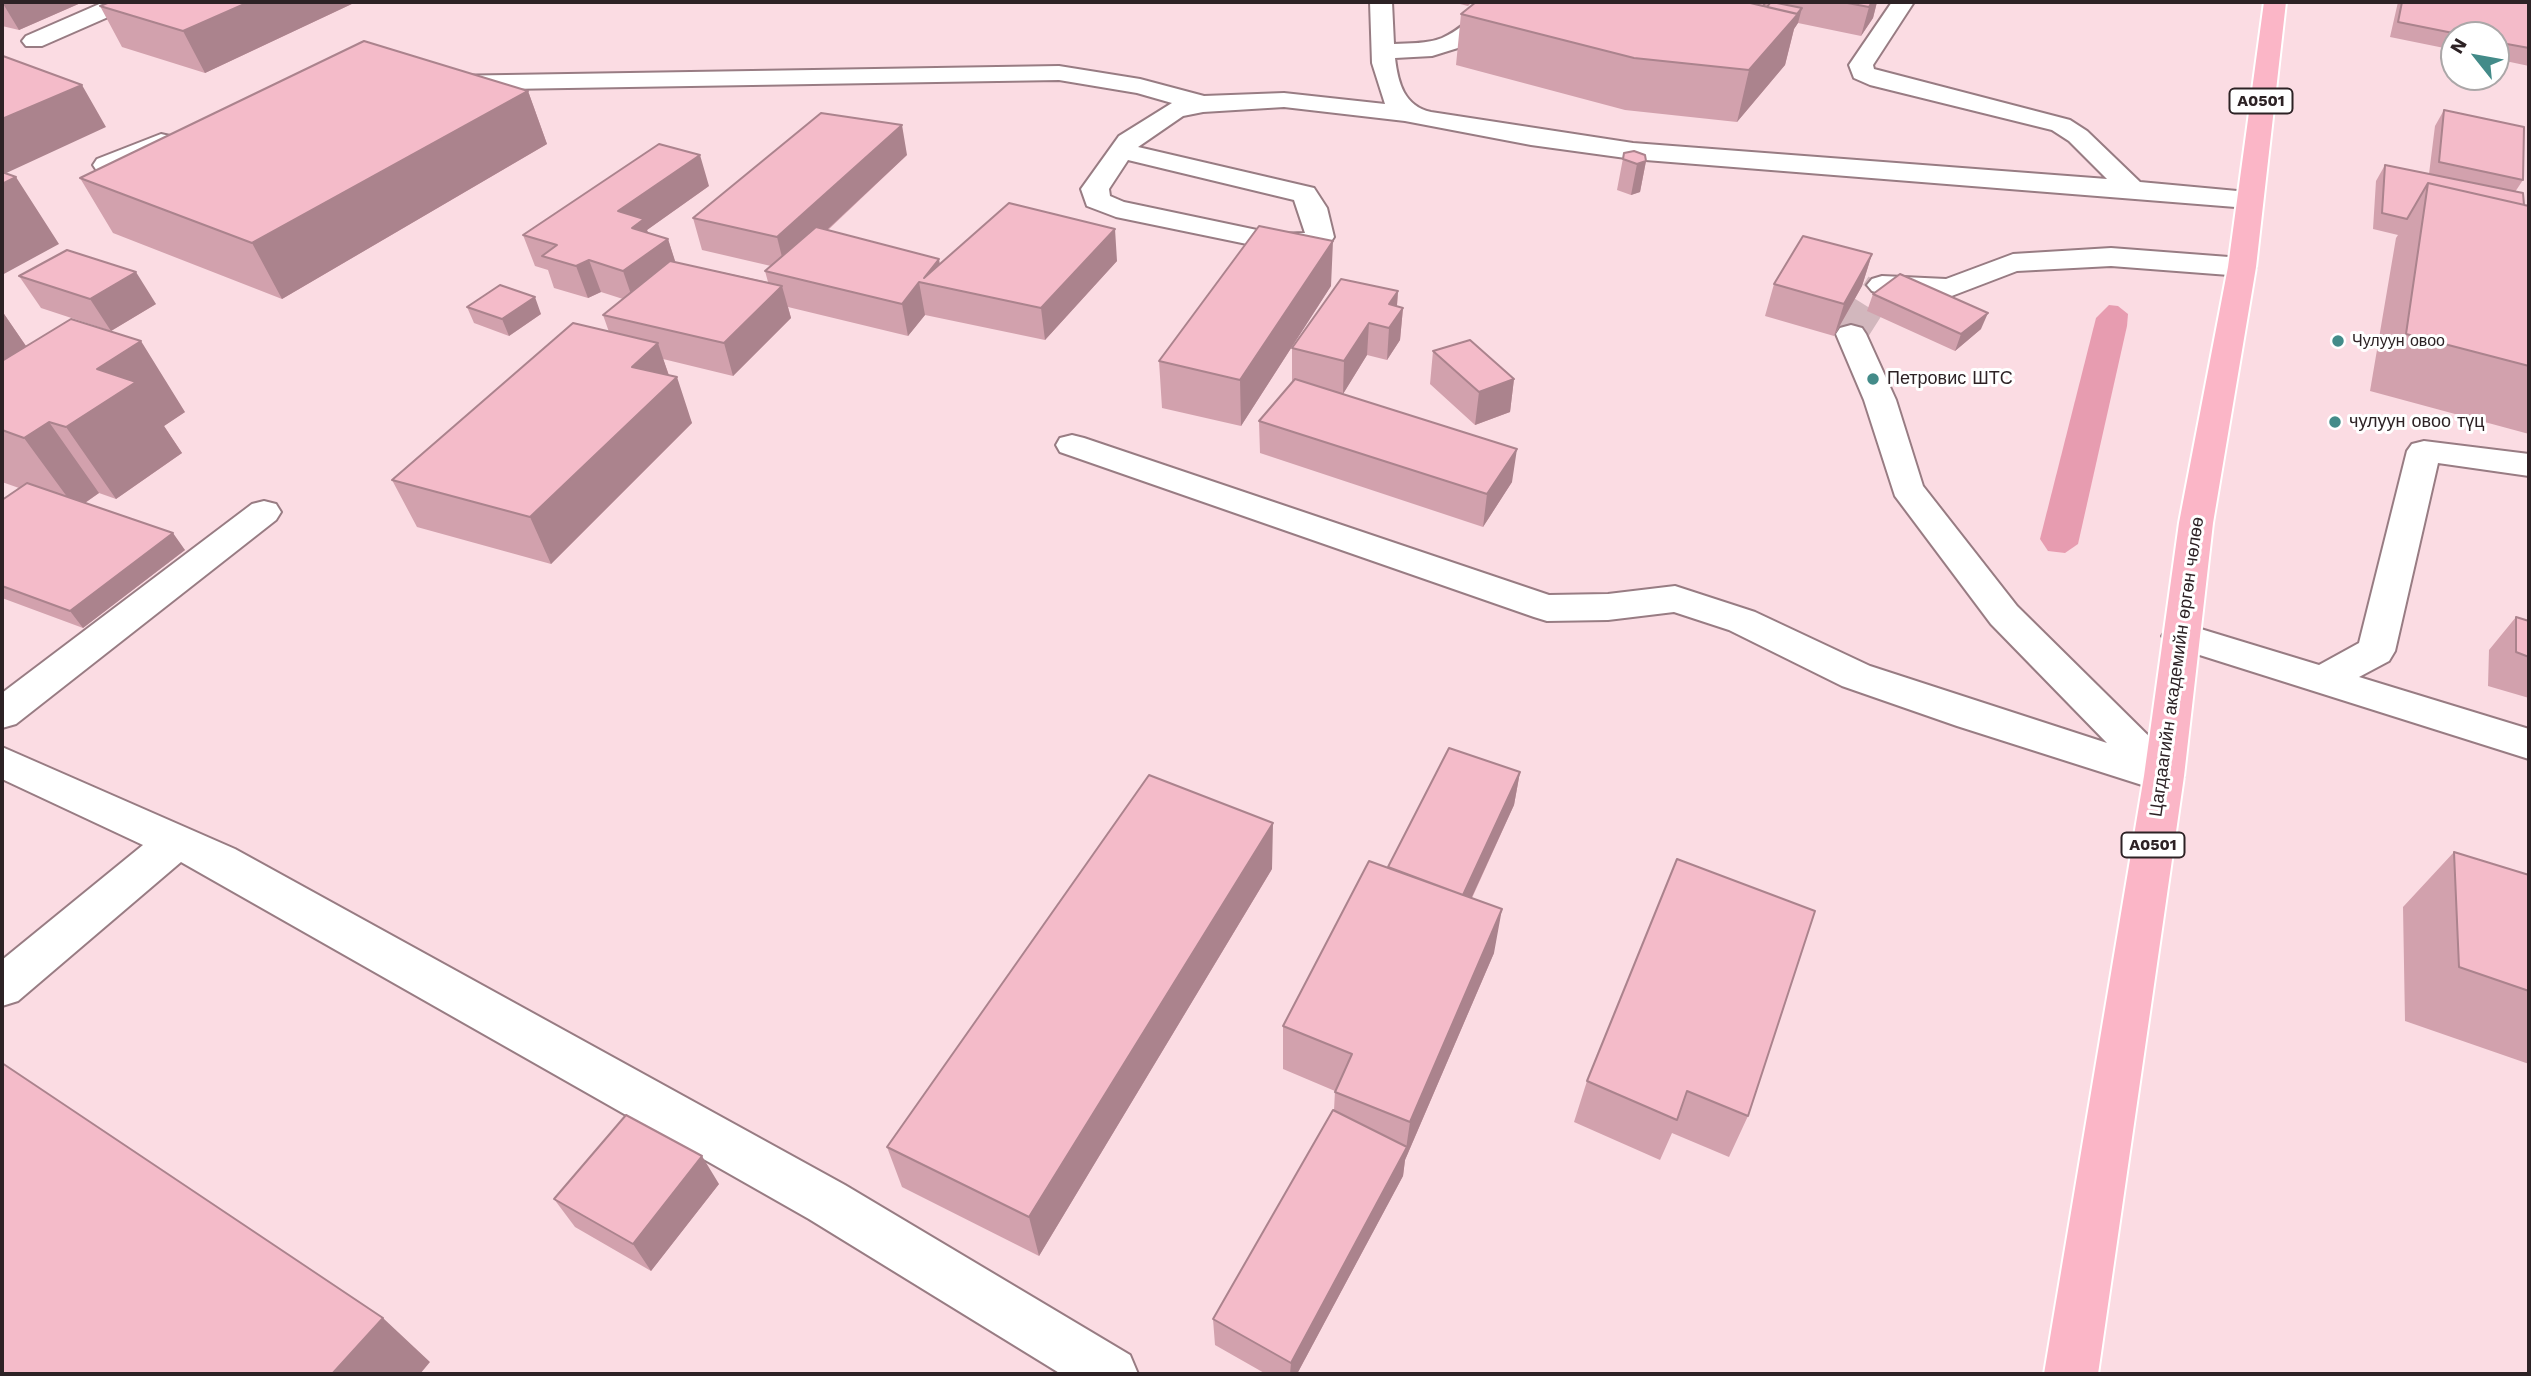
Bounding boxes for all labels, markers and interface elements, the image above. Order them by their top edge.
north arrow [2440,21,2510,91]
text: N [2445,34,2472,58]
road number: A0501 [2230,88,2292,114]
place label: Чулуун овоо [2352,331,2445,351]
marker: Чулуун овоо [2330,333,2346,349]
place label: Петровис ШТС [1887,368,2013,390]
marker: Петровис ШТС [1865,371,1881,387]
place label: чулуун овоо түц [2349,411,2485,433]
marker: чулуун овоо түц [2327,414,2343,430]
street label: Цагдаагийн академийн өргөн чөлөө [2145,516,2209,818]
road number: A0501 [2122,832,2184,858]

